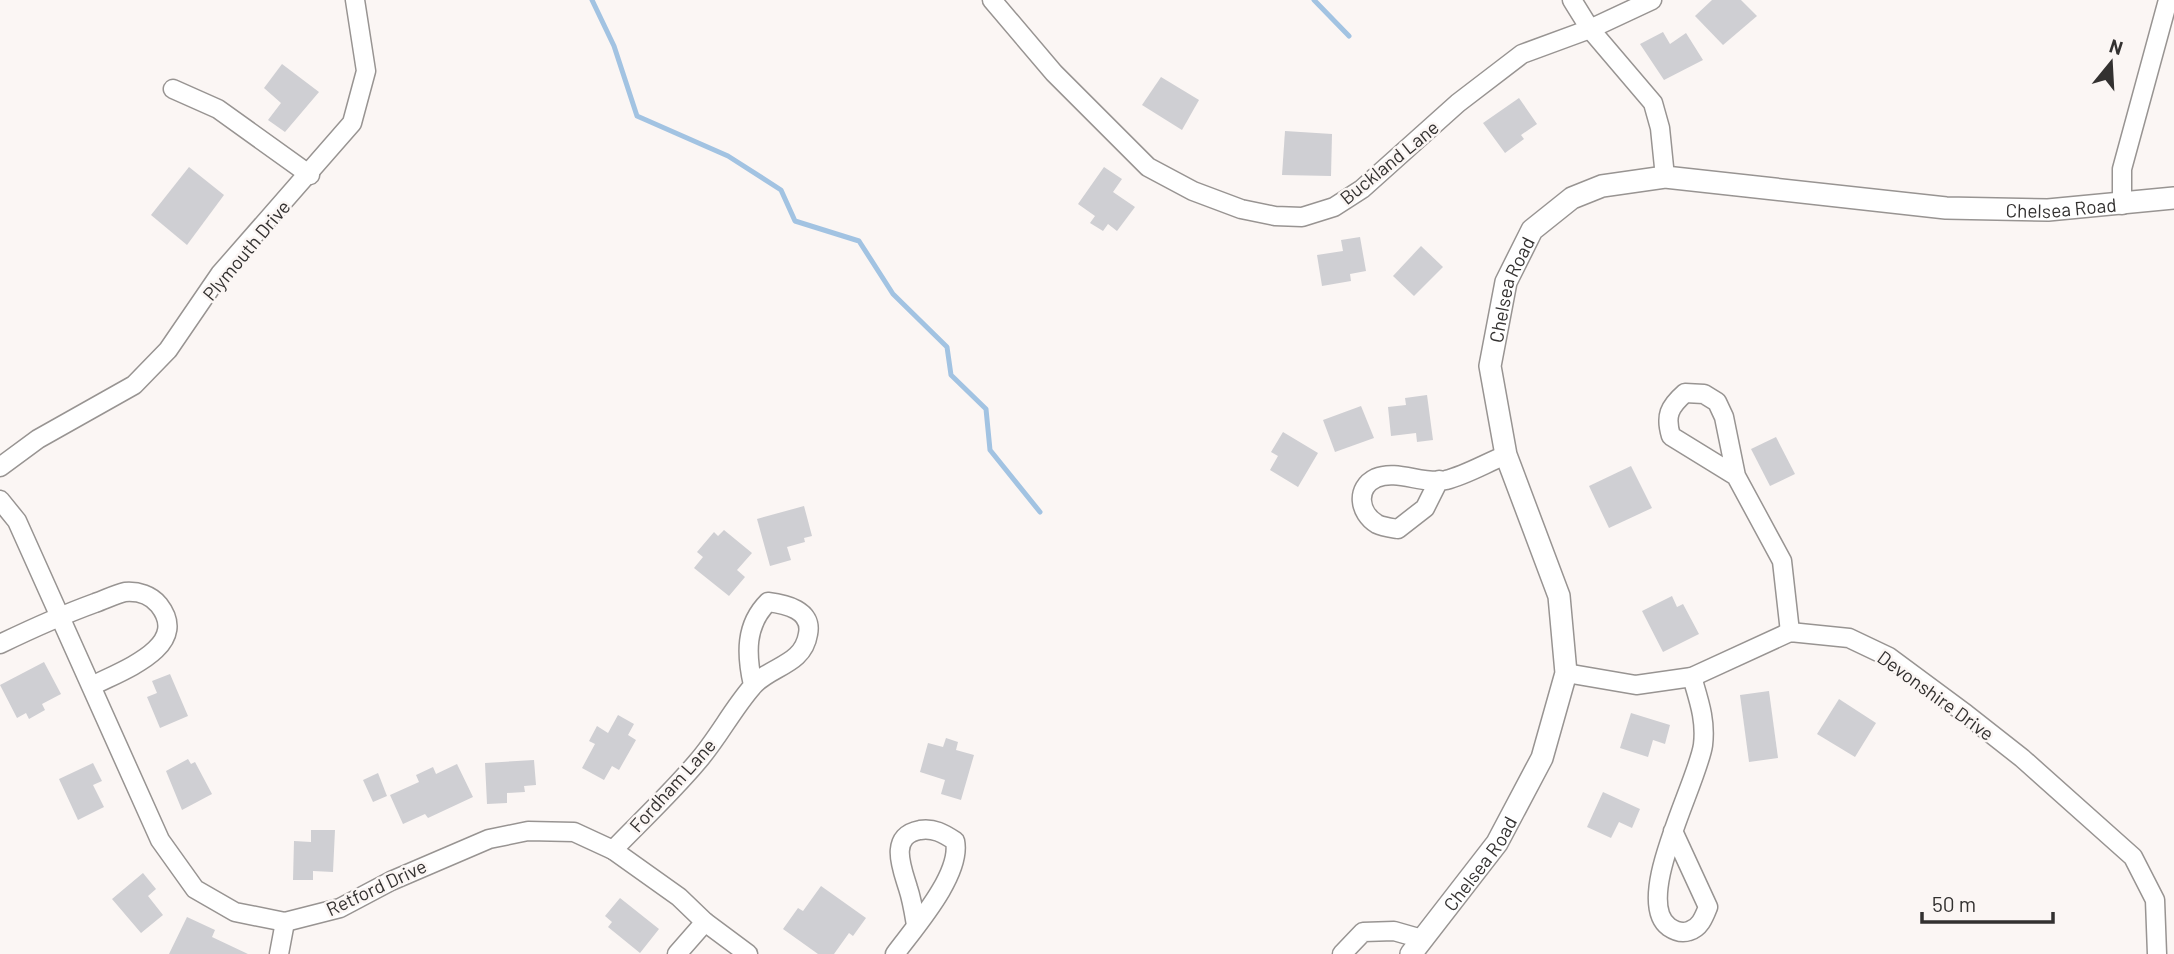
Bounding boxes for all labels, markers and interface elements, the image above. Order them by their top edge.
north arrow [2076,28,2146,98]
text: N [2107,33,2126,59]
street label: Buckland Lane [1335,115,1443,209]
street label: Chelsea Road [2005,192,2117,222]
street label: Plymouth Drive [197,195,295,305]
street label: Chelsea Road [1483,232,1538,344]
street label: Devonshire Drive [1873,645,1999,745]
street label: Fordham Lane [624,734,720,836]
street label: Chelsea Road [1438,812,1521,915]
street label: Retford Drive [322,854,430,920]
scale bar [1922,880,2053,924]
text: 50 m [1932,891,1976,916]

